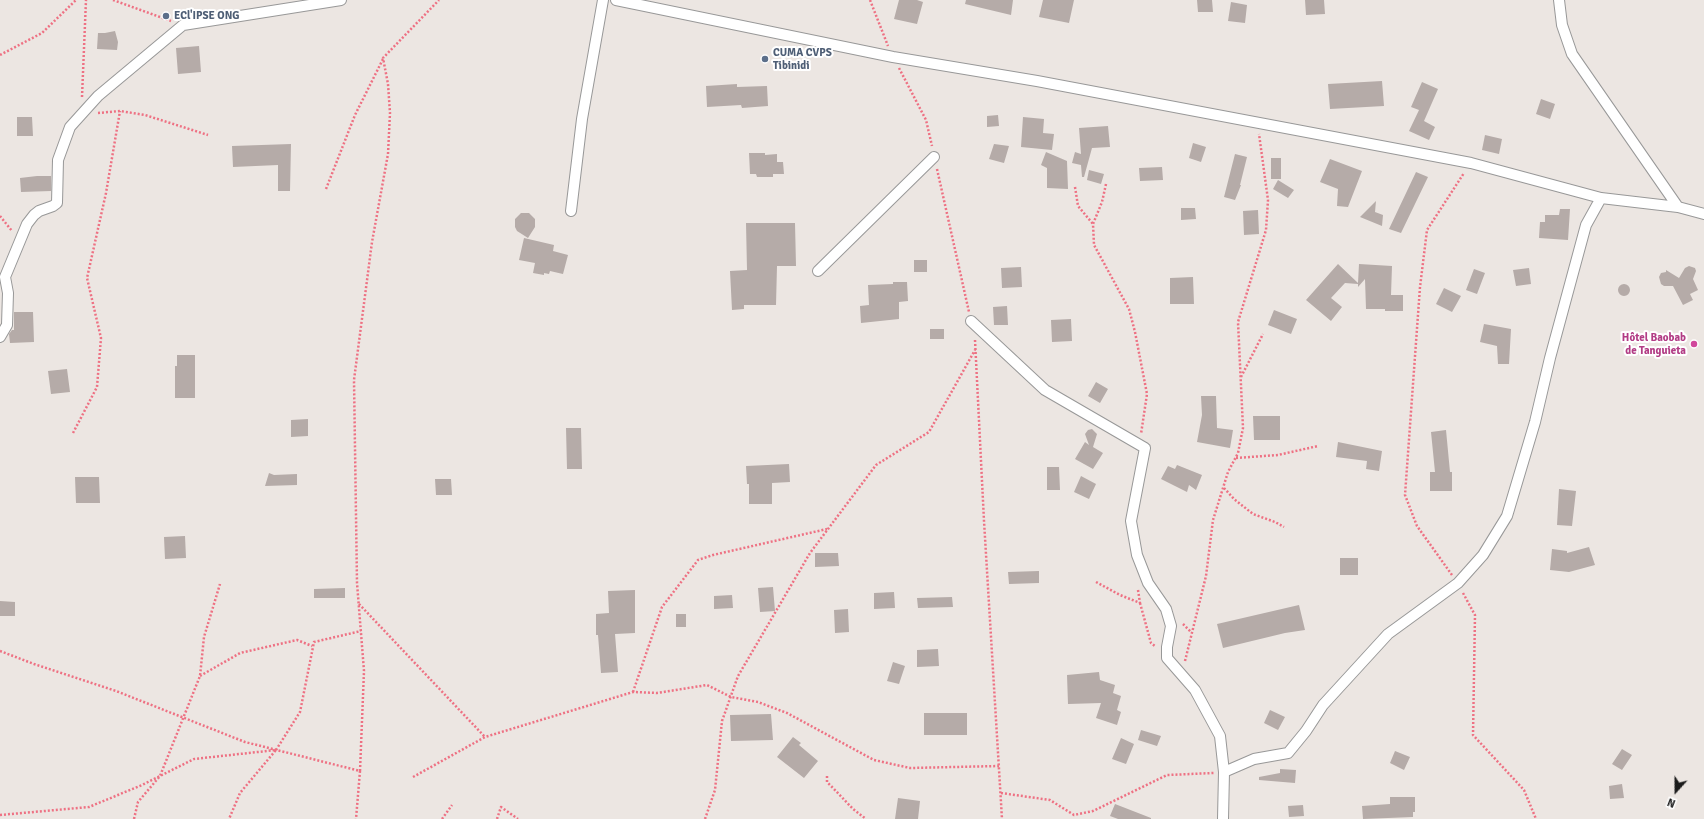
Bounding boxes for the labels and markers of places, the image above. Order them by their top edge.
place label: ECl'IPSE ONG [174,9,240,23]
marker: ECl'IPSE ONG [161,11,171,21]
place label: CUMA CVPS Tibinidi [773,46,832,72]
marker: CUMA CVPS Tibinidi [760,54,770,64]
place label: Hôtel Baobab de Tanguieta [1622,331,1686,357]
marker: Hôtel Baobab de Tanguieta [1689,339,1699,349]

